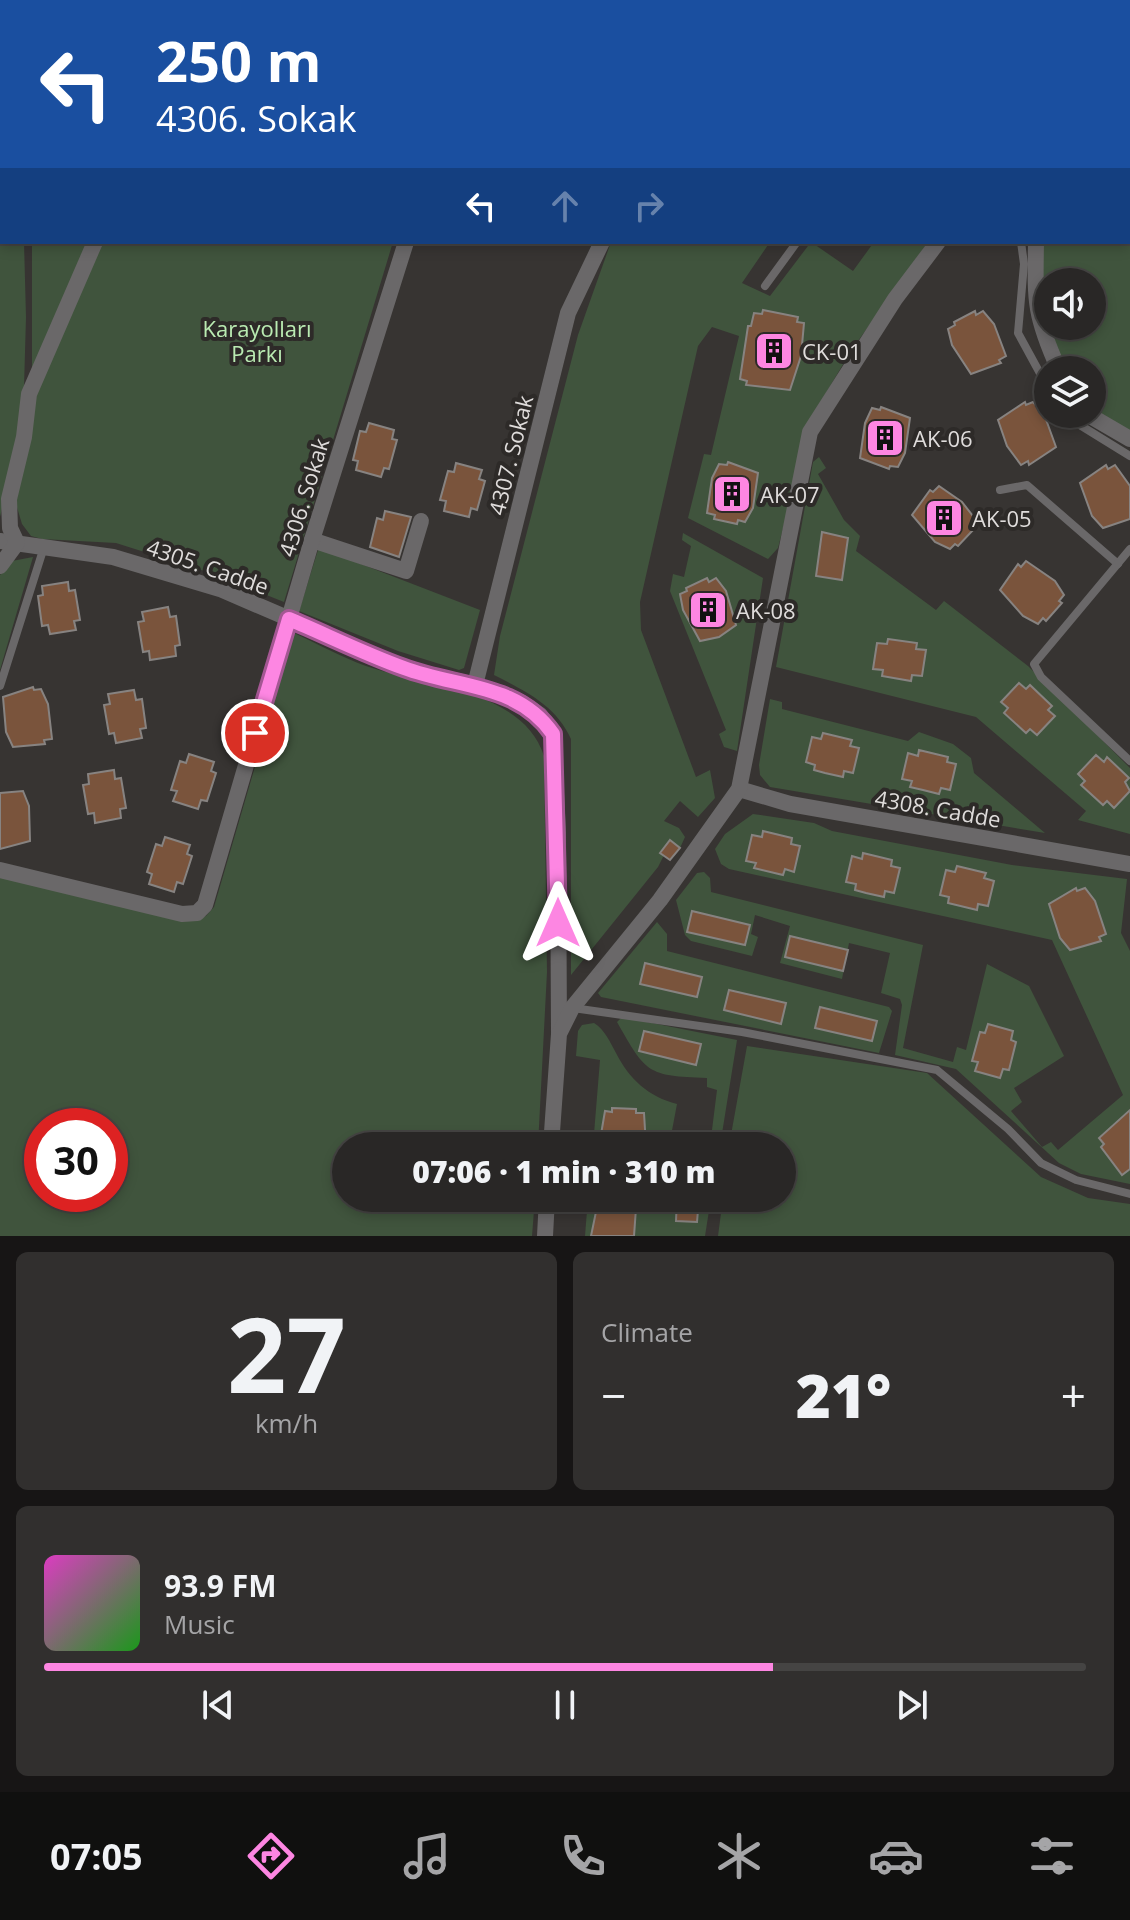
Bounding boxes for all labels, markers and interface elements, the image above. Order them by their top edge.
text: 250 m [156,22,322,98]
icon: left [24,32,128,136]
text: 4306. Sokak [156,94,356,143]
icon: left [459,184,503,228]
icon: ahead [543,184,587,228]
icon: right [627,184,671,228]
map controls [1034,268,1106,428]
button: sound [1034,268,1106,340]
park label: Karayolları Parkı [202,313,312,368]
building icon: CK-01 [753,330,795,372]
place label: CK-01 [802,336,862,366]
button: layers [1034,356,1106,428]
street label: 4307. Sokak [481,392,539,518]
building icon: AK-06 [864,417,906,459]
place label: AK-06 [913,423,973,453]
street label: 4306. Sokak [271,434,335,560]
building icon: AK-07 [711,473,753,515]
place label: AK-07 [760,479,820,509]
building icon: AK-05 [923,497,965,539]
place label: AK-05 [972,503,1032,533]
street label: 4305. Cadde [143,531,273,601]
building icon: AK-08 [687,589,729,631]
place label: AK-08 [736,595,796,625]
pin [221,699,289,767]
icon: arrive [233,711,277,755]
street label: 4308. Cadde [873,782,1003,834]
position arrow [516,881,600,965]
speed limit sign: 30 [24,1108,128,1212]
text: 07:06 · 1 min · 310 m [412,1151,716,1192]
text: 27 [227,1282,346,1423]
text: Climate [601,1314,693,1350]
text: 21° [796,1354,891,1436]
text: − [601,1365,626,1425]
text: + [1061,1365,1086,1425]
text: km/h [255,1405,318,1441]
text: 93.9 FM [164,1565,277,1606]
text: Music [164,1606,235,1642]
icon: previous [196,1683,240,1727]
icon: pause [543,1683,587,1727]
icon: next [890,1683,934,1727]
icon: directions [243,1828,299,1884]
icon: music [399,1828,455,1884]
icon: phone [555,1828,611,1884]
icon: climate [711,1828,767,1884]
icon: car [868,1828,924,1884]
icon: filters [1024,1828,1080,1884]
text: 07:05 [50,1832,143,1881]

